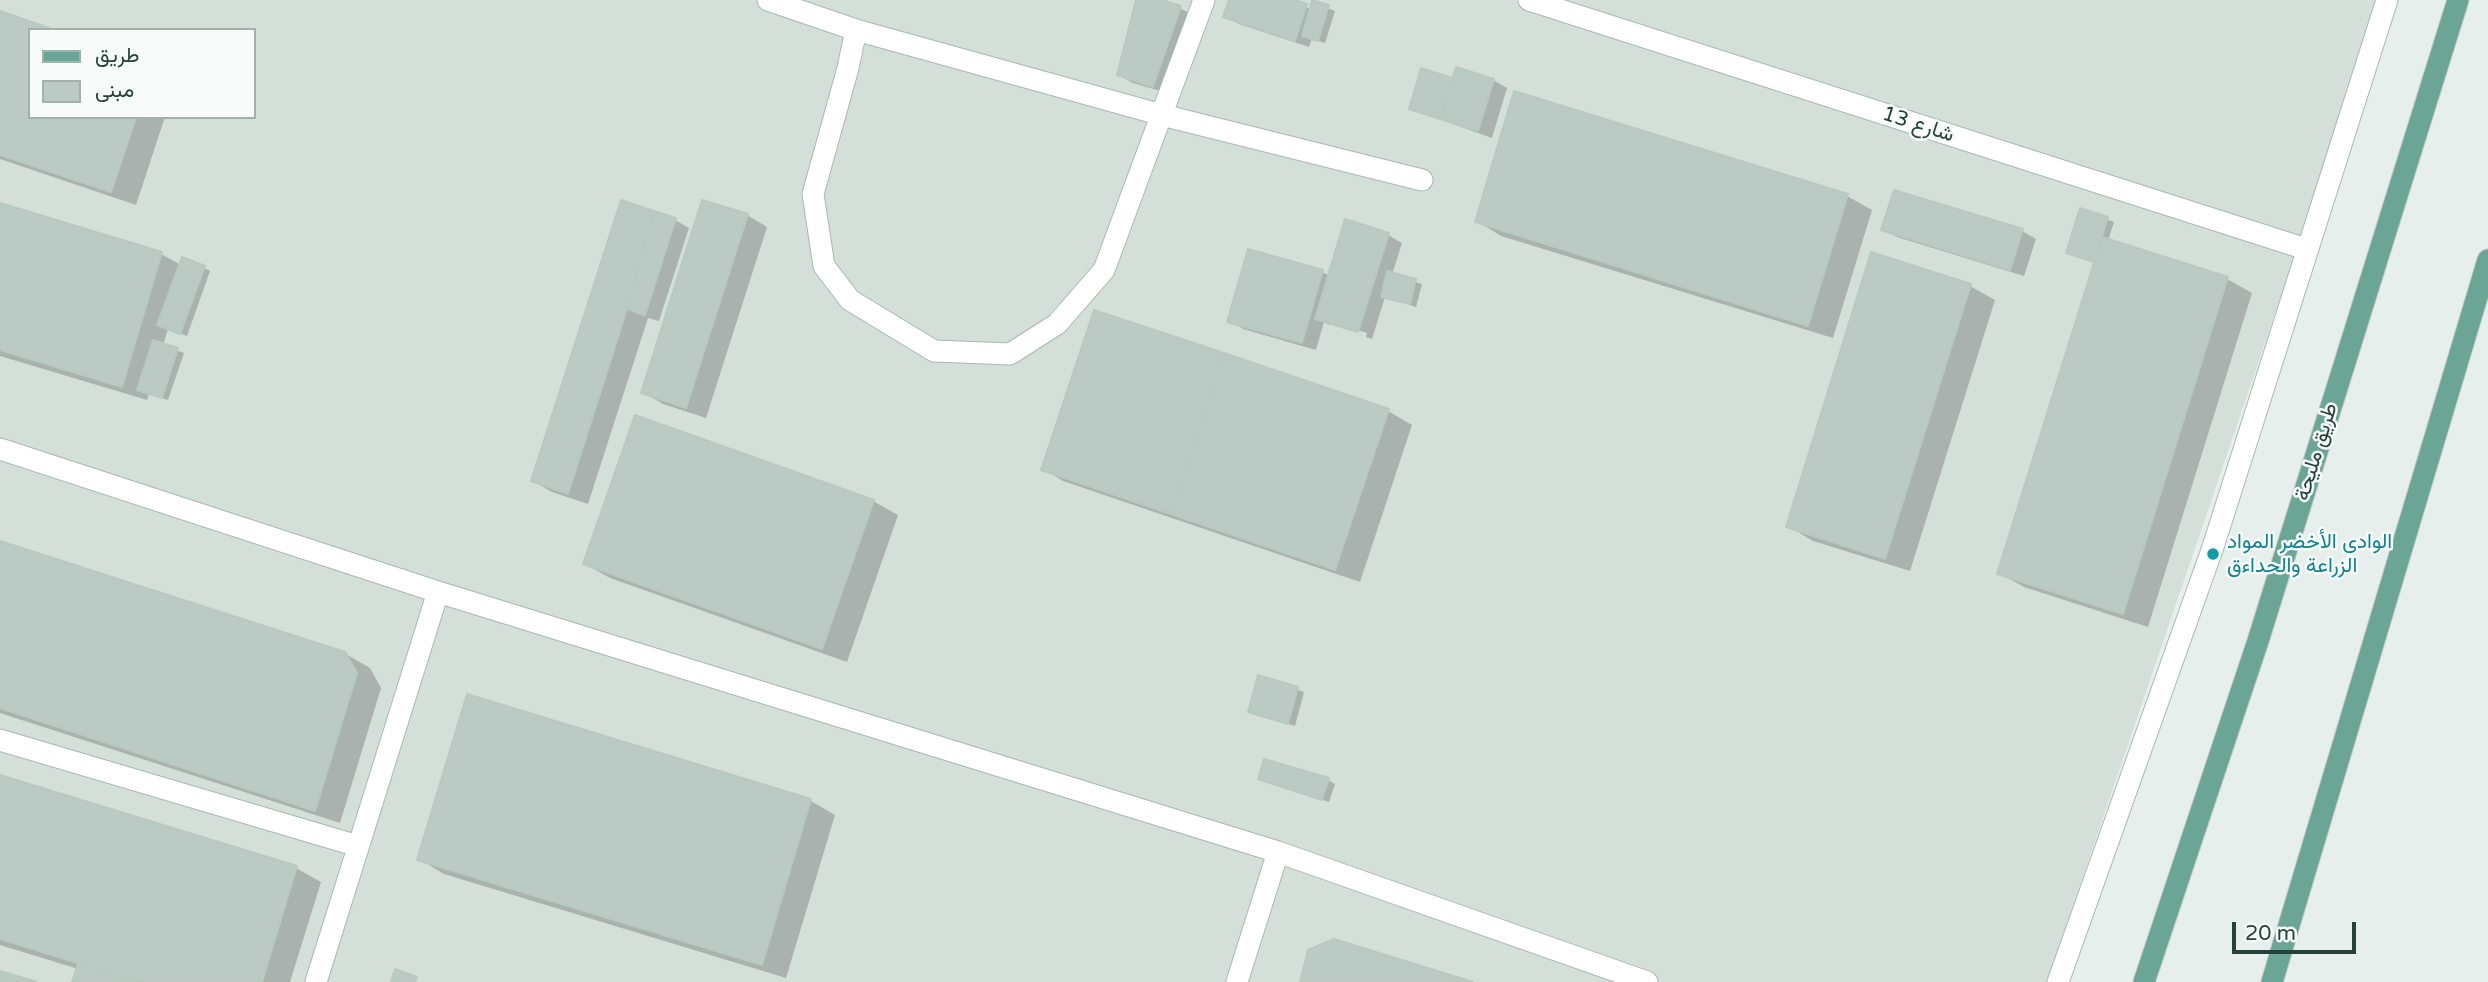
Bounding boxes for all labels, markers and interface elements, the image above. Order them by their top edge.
legend [28,28,256,119]
text: طريق [95,43,140,68]
text: مبنى [95,78,134,103]
street label: شارع 13 [1879,102,1957,148]
street label: طريق مليحة [2290,400,2344,504]
place label: الوادى الأخضر المواد الزراعة والحداءق [2227,529,2392,579]
marker: الوادى الأخضر المواد الزراعة والحداءق [2205,546,2221,562]
scale bar [2236,908,2360,952]
text: 20 m [2245,921,2296,946]

